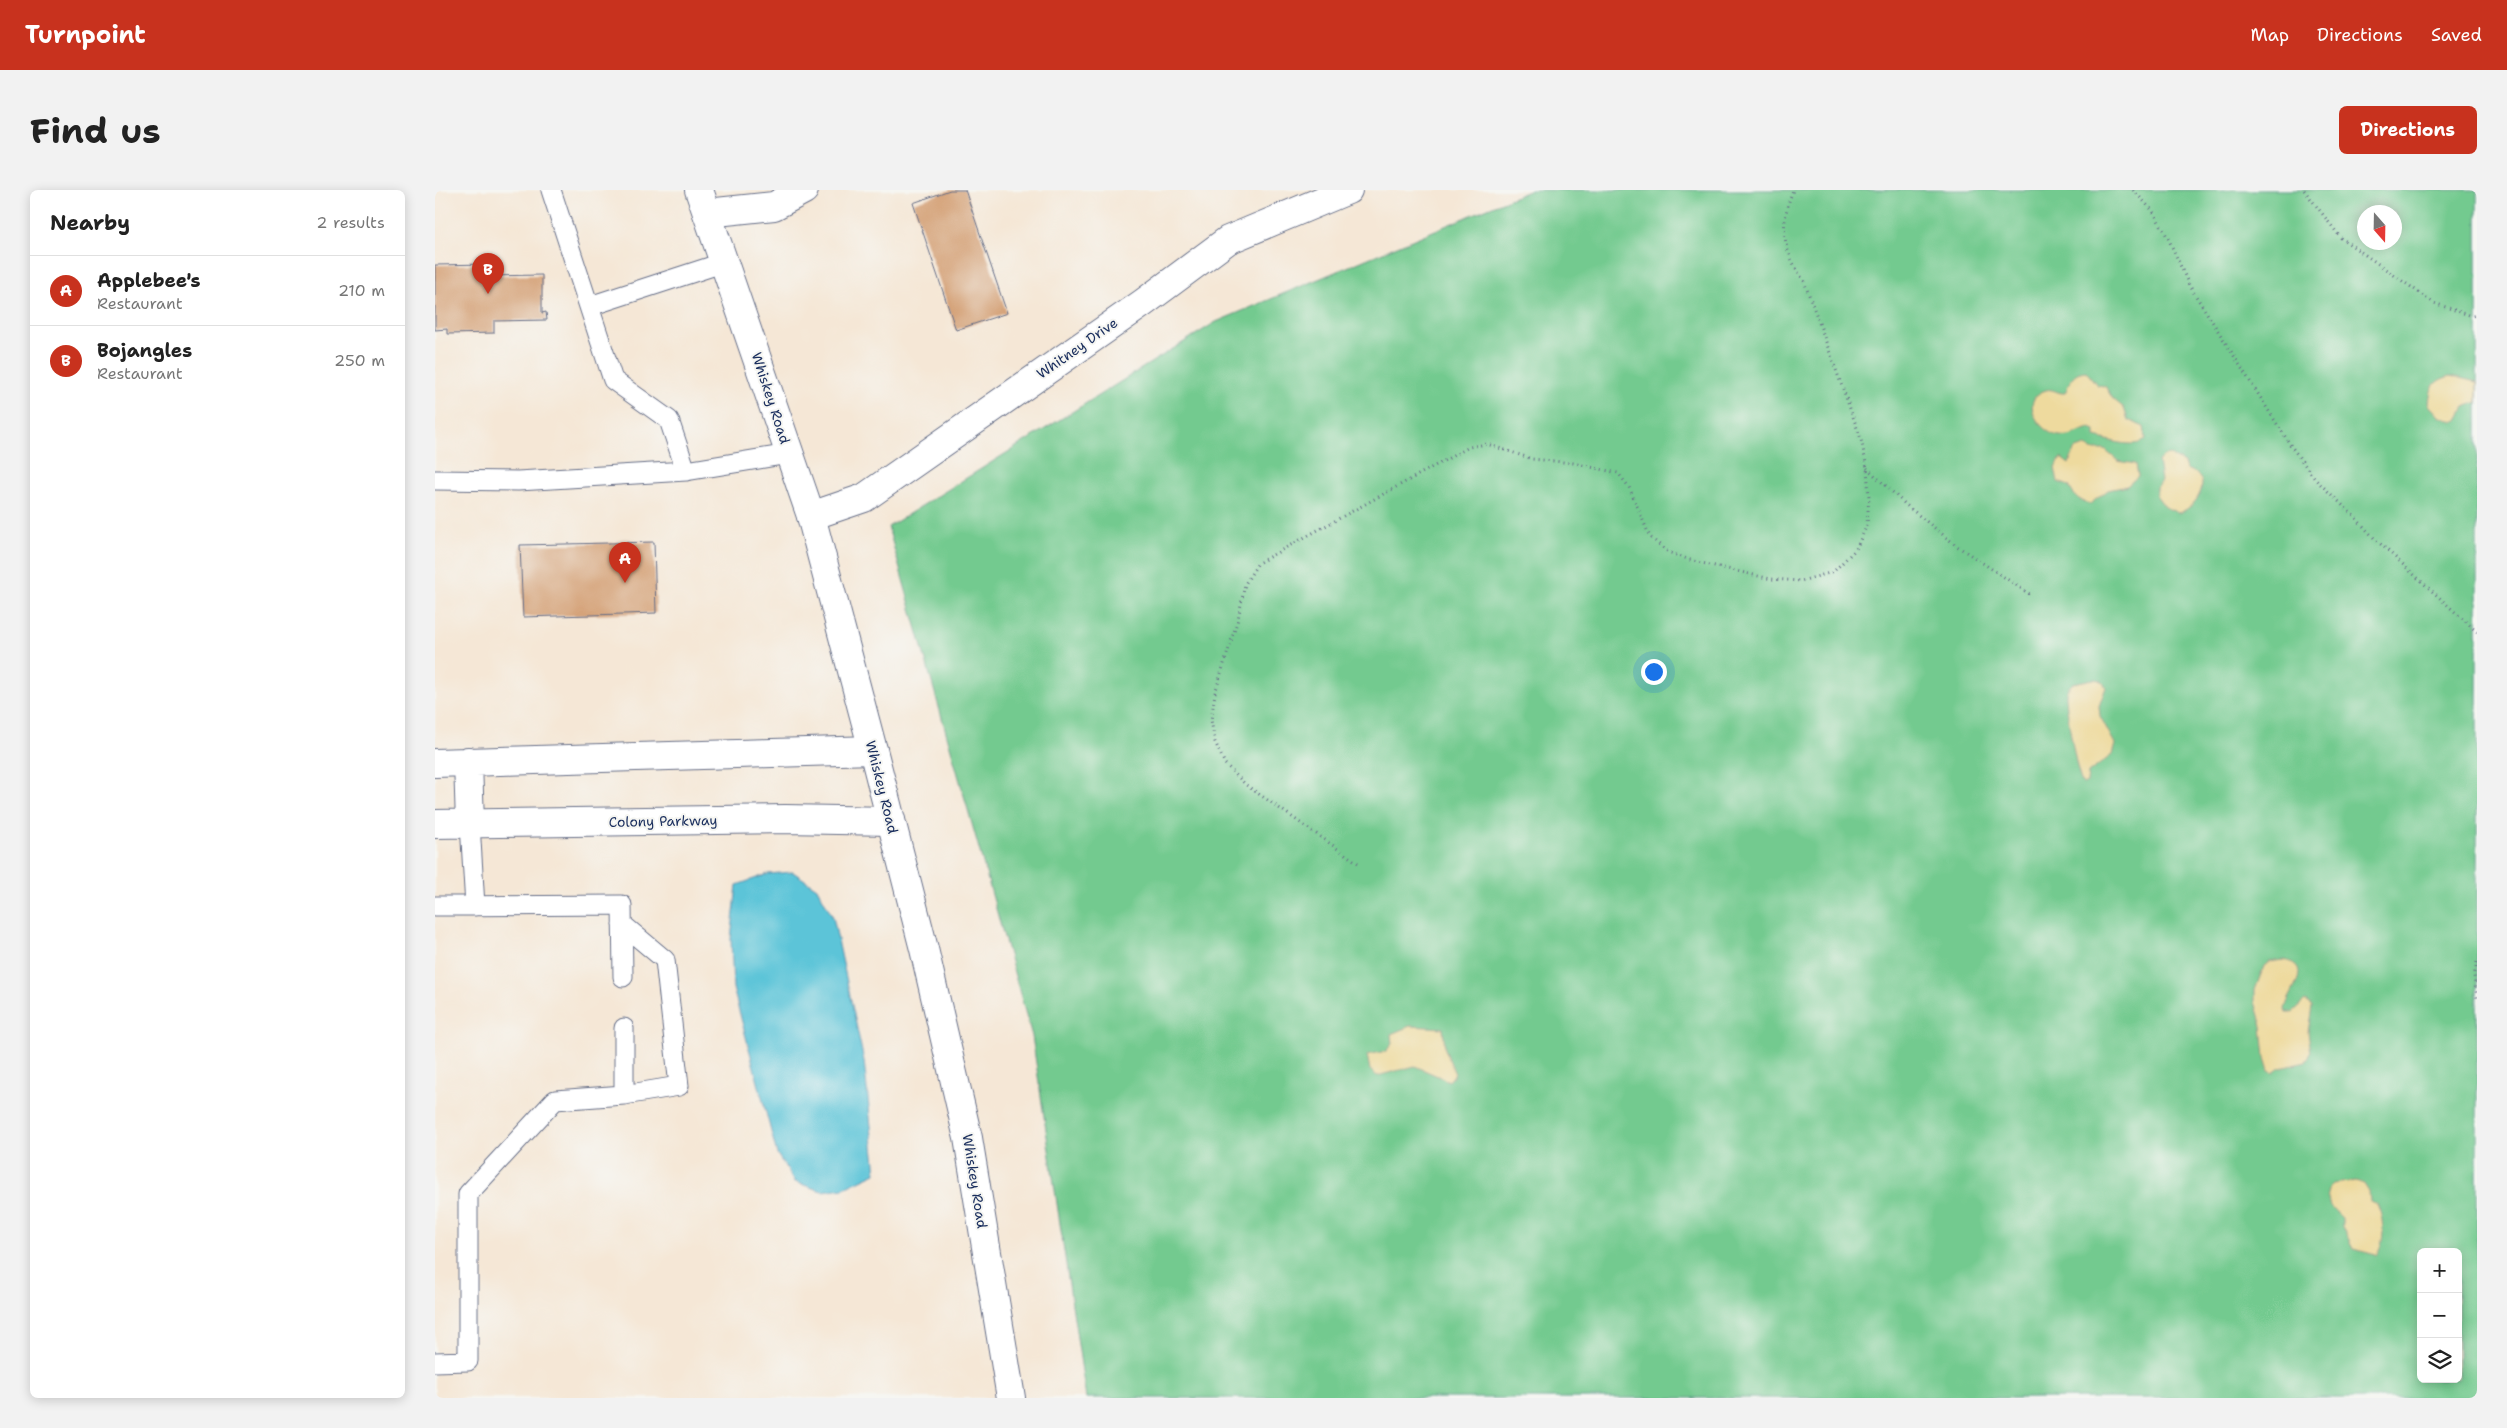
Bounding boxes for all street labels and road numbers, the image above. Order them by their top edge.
street label: Whitney Drive [1033,313,1121,383]
street label: Whiskey Road [748,350,794,446]
street label: Whiskey Road [862,739,902,836]
street label: Colony Parkway [608,811,718,831]
street label: Whiskey Road [959,1132,991,1230]

